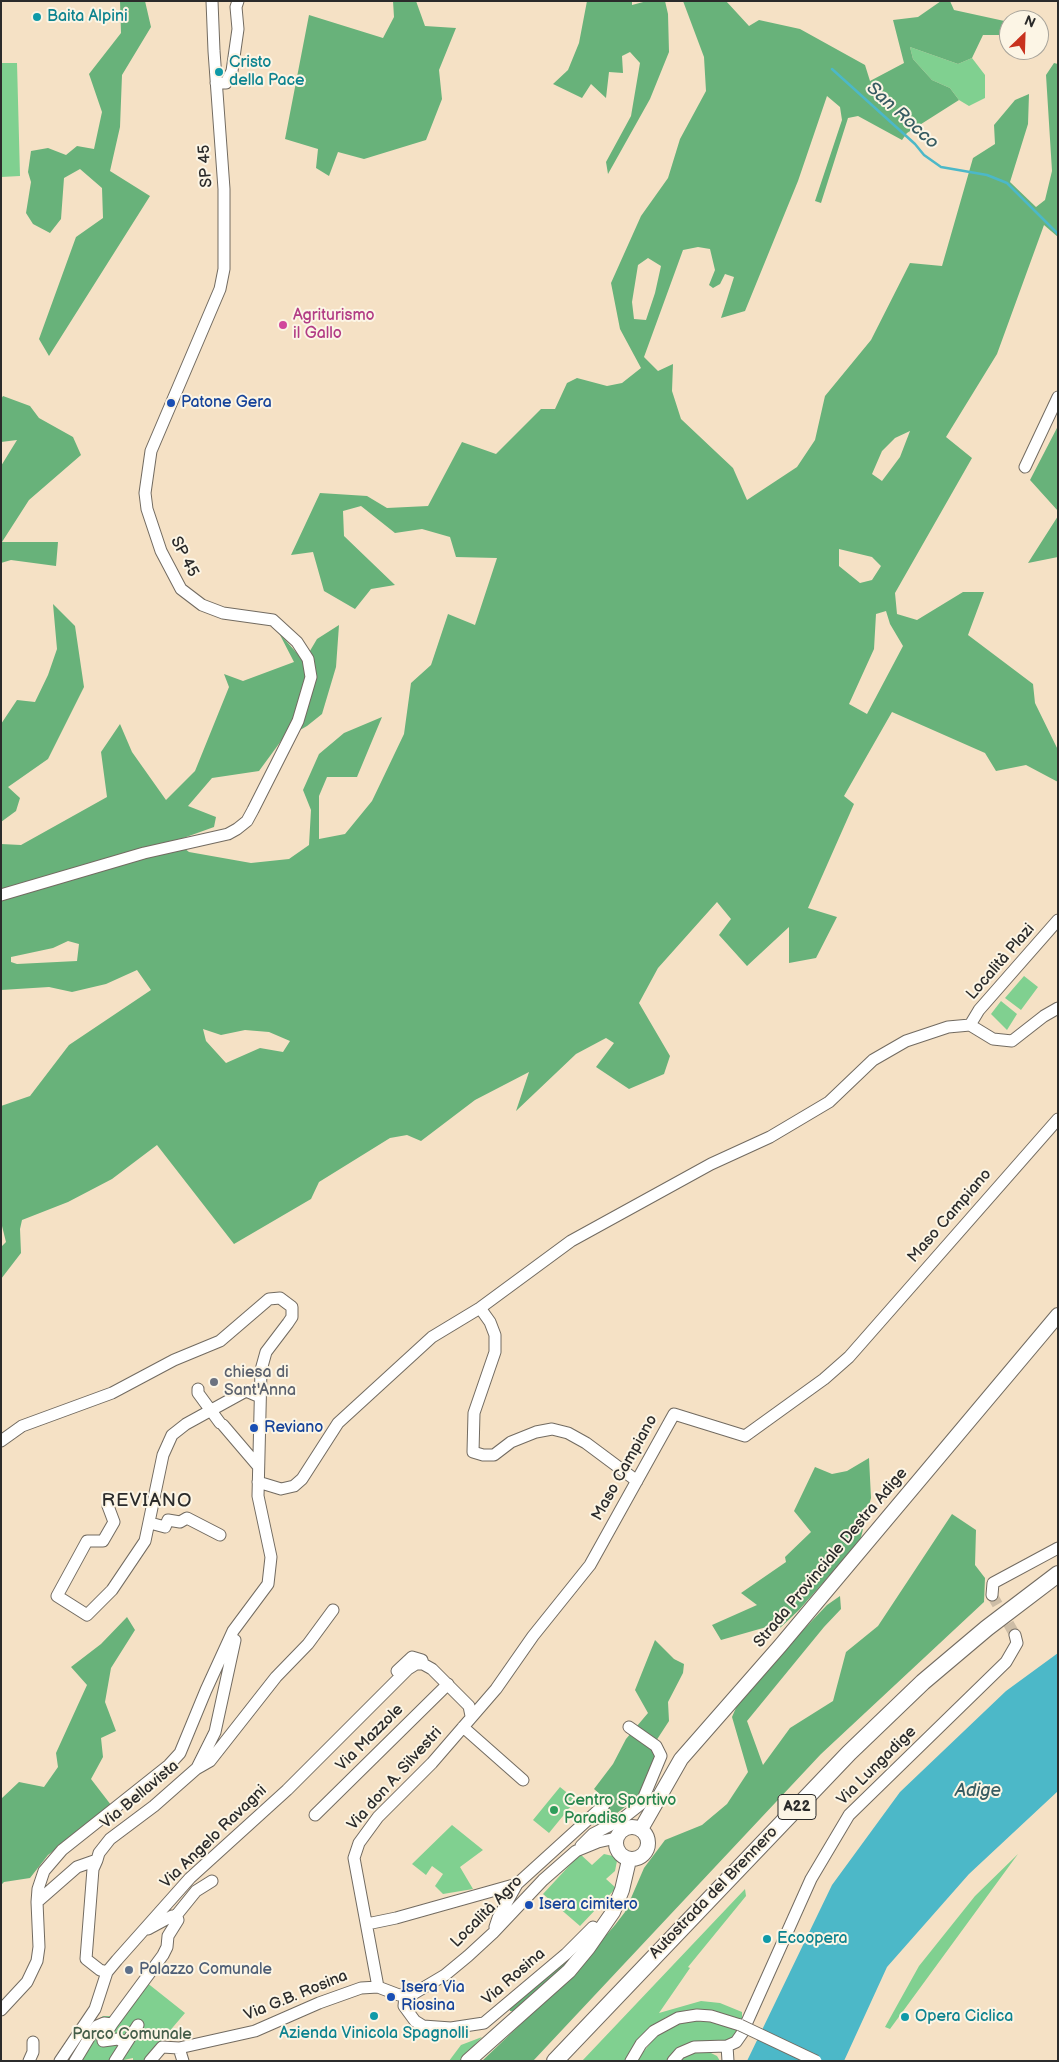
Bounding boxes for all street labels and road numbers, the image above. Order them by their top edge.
street label: SP 45 [195,144,217,188]
street label: SP 45 [166,533,202,581]
street label: Località Plazi [963,920,1039,1004]
street label: Maso Campiano [904,1165,996,1267]
street label: Maso Campiano [588,1412,662,1524]
street label: Strada Provinciale Destra Adige [750,1464,912,1652]
street label: Via Mazzole [332,1700,408,1776]
street label: Via Lungadige [833,1722,921,1810]
street label: Via don A. Silvestri [344,1723,446,1835]
street label: Via Bellavista [97,1757,183,1833]
street label: Via Angelo Ravagni [157,1781,271,1893]
road number: A22 [778,1794,816,1820]
street label: Autostrada del Brennero [646,1823,782,1963]
street label: Località Agro [447,1872,527,1952]
street label: Via Rosina [479,1944,549,2010]
street label: Via G.B. Rosina [241,1966,351,2026]

